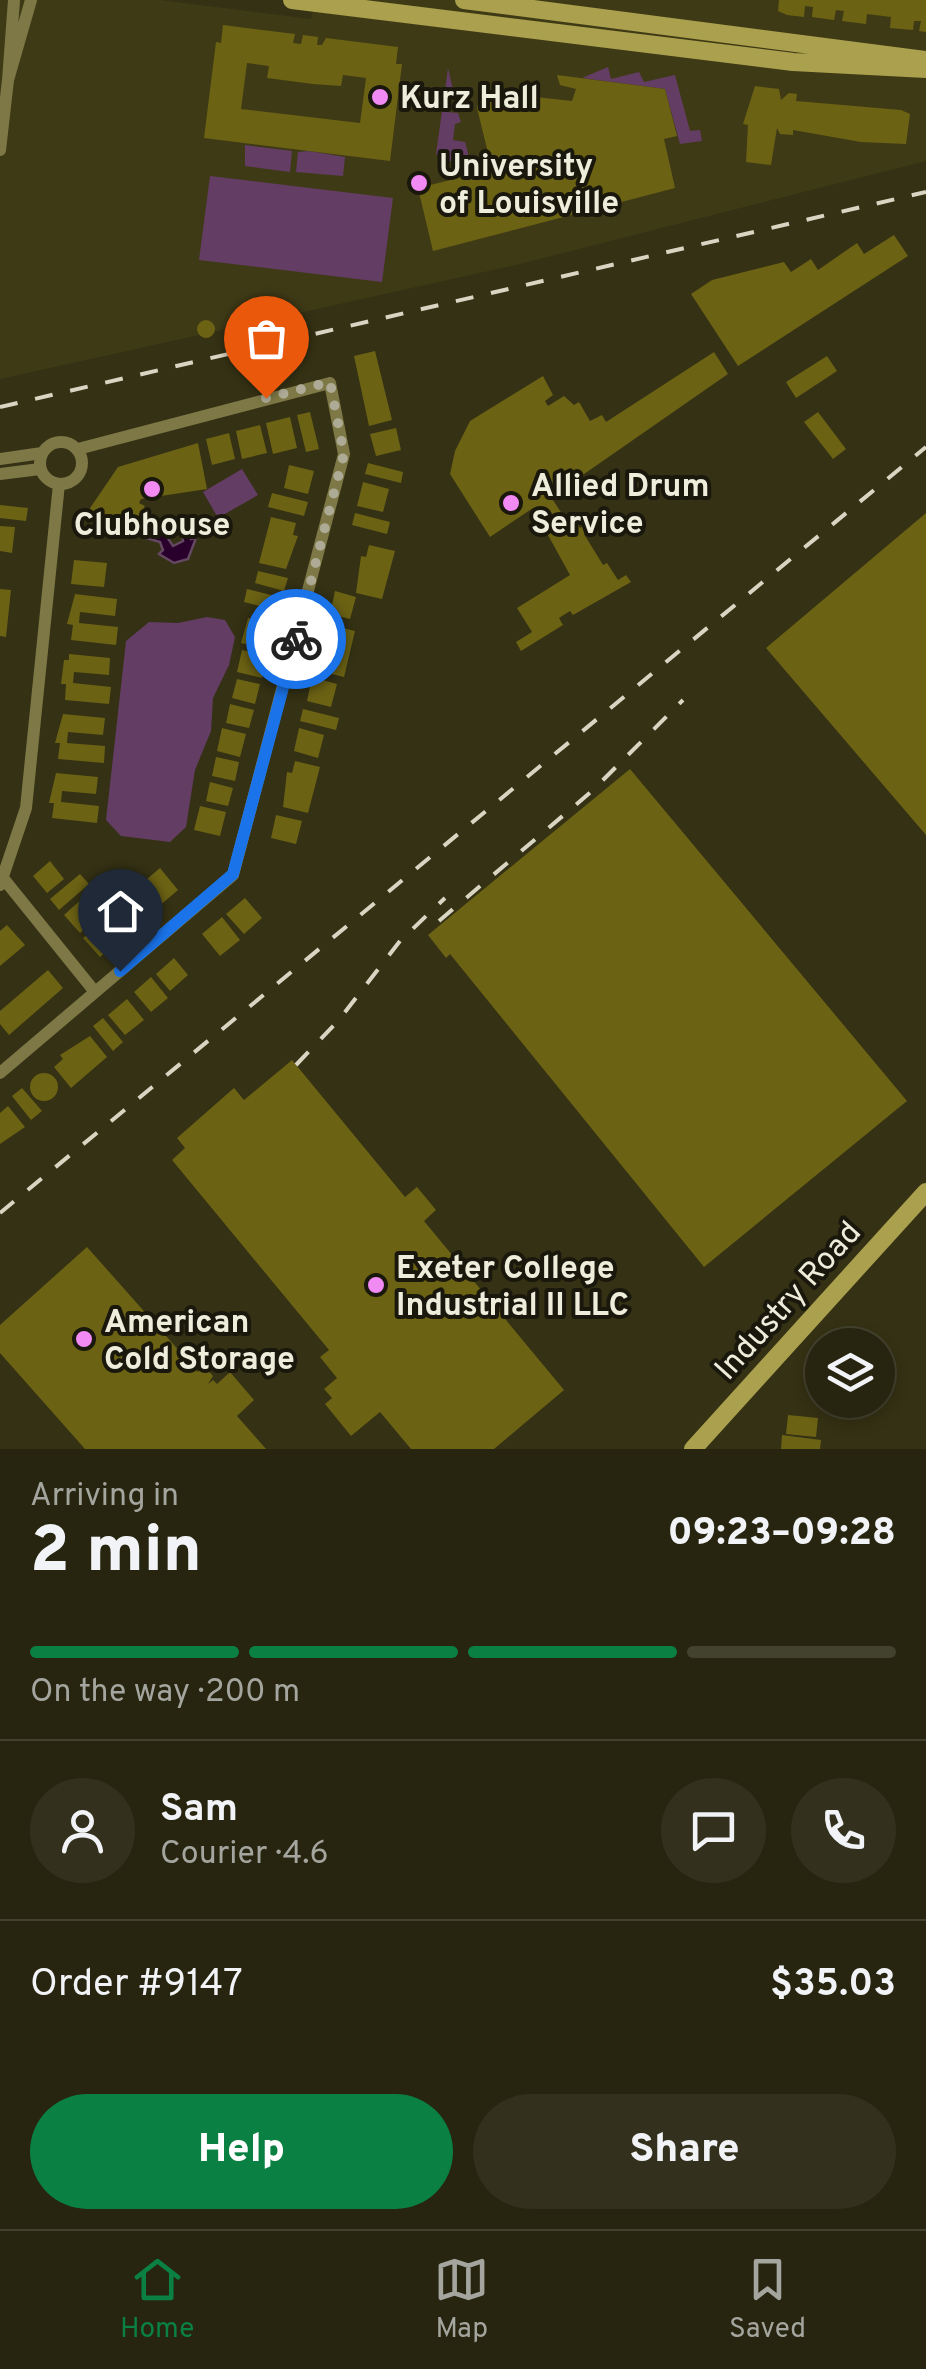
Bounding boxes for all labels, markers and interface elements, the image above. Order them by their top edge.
place label: Kurz Hall [400,80,539,120]
marker: Kurz Hall [369,86,391,108]
place label: University of Louisville [439,148,619,225]
marker: University of Louisville [408,172,430,194]
pin [224,296,309,399]
icon: bag [239,311,294,366]
place label: Allied Drum Service [531,468,710,545]
marker: Clubhouse [141,478,163,500]
marker: Allied Drum Service [500,492,522,514]
place label: Clubhouse [74,507,230,547]
courier [246,589,346,689]
icon: bike [269,612,324,667]
pin [78,869,163,972]
icon: home [93,884,148,939]
street label: Industry Road [707,1214,871,1390]
place label: Exeter College Industrial II LLC [396,1250,629,1327]
marker: Exeter College Industrial II LLC [365,1274,387,1296]
place label: American Cold Storage [104,1304,295,1381]
marker: American Cold Storage [73,1328,95,1350]
map controls [805,1328,895,1418]
button: layers [805,1328,895,1418]
text: Arriving in [30,1477,179,1517]
text: 09:23–09:28 [668,1510,896,1559]
text: 2 min [30,1513,202,1595]
text: On the way · 200 m [30,1673,300,1713]
button: person [30,1778,135,1883]
button: chat [661,1778,766,1883]
button: phone [791,1778,896,1883]
text: Sam [160,1786,238,1835]
text: Courier · 4.6 [160,1835,329,1875]
text: Order #9147 [30,1961,243,2010]
text: $35.03 [770,1961,896,2010]
button: Help [30,2094,453,2209]
button: Share [473,2094,896,2209]
tab: Home [120,2252,194,2348]
tab: Map [434,2252,489,2348]
tab: Saved [729,2252,806,2348]

